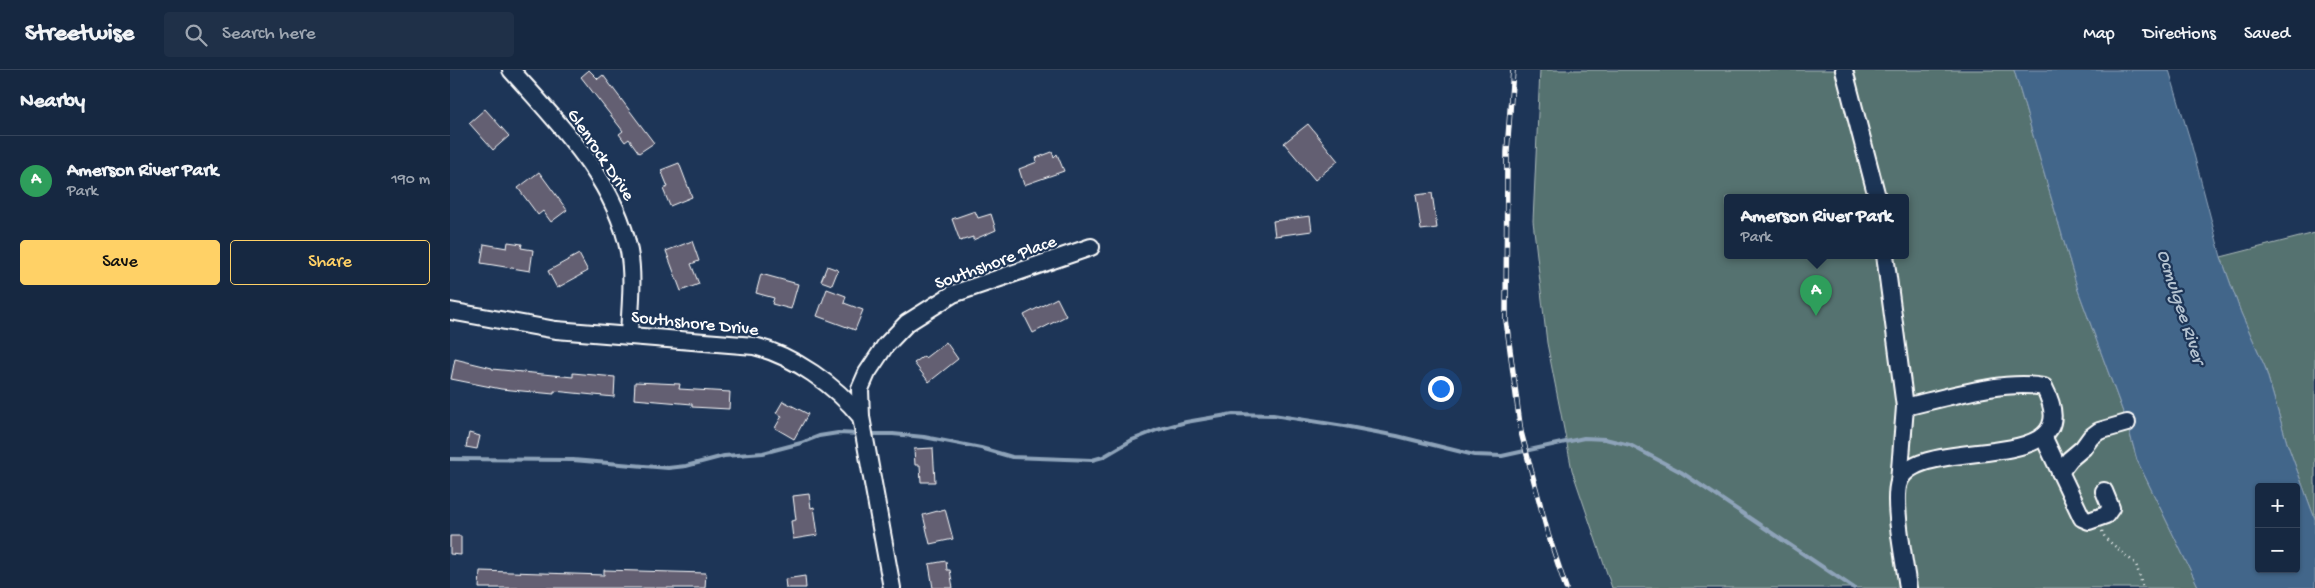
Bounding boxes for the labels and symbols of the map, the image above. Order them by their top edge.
street label: Glenrock Drive [561,105,639,206]
street label: Southshore Place [932,231,1060,295]
water label: Ocmulgee River [2150,247,2210,371]
pin: A [1800,275,1832,316]
street label: Southshore Drive [630,307,760,342]
your location [1428,376,1454,402]

